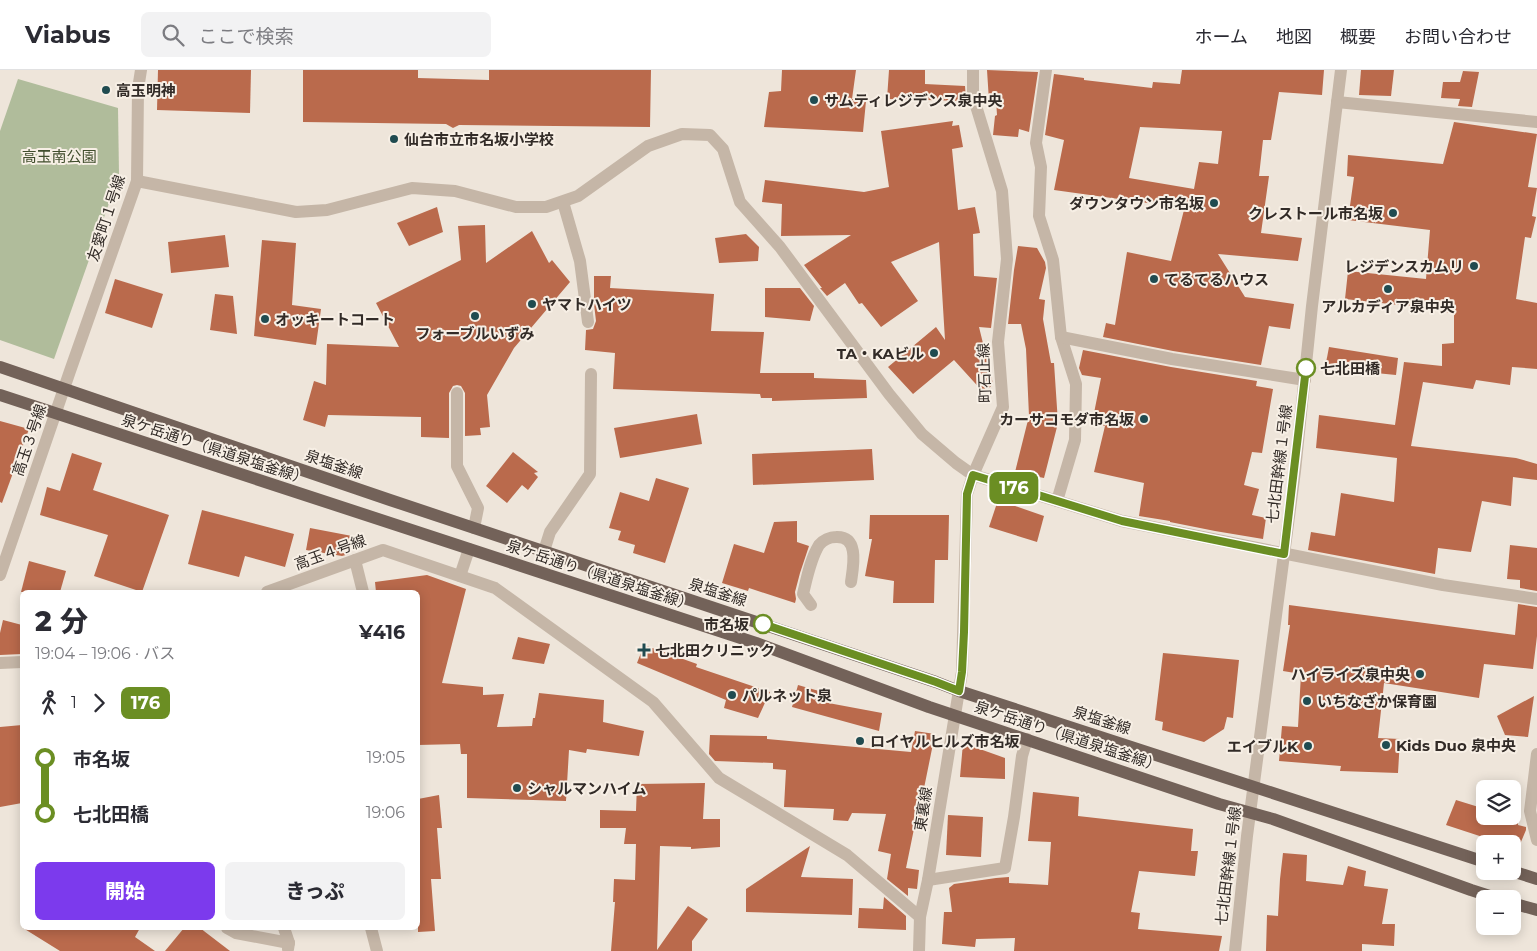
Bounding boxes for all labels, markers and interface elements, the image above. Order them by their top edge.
search box [141,12,491,57]
text: Viabus [25,20,111,49]
icon: search [159,21,187,49]
text: ここで検索 [199,25,294,48]
text: ホーム [1195,26,1248,48]
text: 地図 [1276,26,1312,48]
text: 概要 [1340,26,1376,48]
text: お問い合わせ [1404,26,1512,48]
place label: 高玉明神 [116,81,176,100]
marker: 高玉明神 [100,84,112,96]
place label: サムティレジデンス泉中央 [824,91,1003,110]
marker: サムティレジデンス泉中央 [808,94,820,106]
place label: 仙台市立市名坂小学校 [404,130,554,149]
marker: 仙台市立市名坂小学校 [388,133,400,145]
park label: 高玉南公園 [21,147,97,166]
street label: 友愛町１号線 [83,172,129,264]
place label: ダウンタウン市名坂 [1069,194,1204,213]
marker: ダウンタウン市名坂 [1208,197,1220,209]
place label: クレストール市名坂 [1248,204,1383,223]
marker: クレストール市名坂 [1387,207,1399,219]
place label: レジデンスカムリ [1344,257,1464,276]
marker: レジデンスカムリ [1468,260,1480,272]
place label: てるてるハウス [1164,270,1269,289]
marker: てるてるハウス [1148,273,1160,285]
marker: アルカディア泉中央 [1382,283,1394,295]
place label: ヤマトハイツ [542,295,632,314]
place label: アルカディア泉中央 [1321,297,1455,316]
marker: ヤマトハイツ [526,298,538,310]
place label: オッキートコート [275,310,395,329]
marker: フォーブルいずみ [469,310,481,322]
marker: オッキートコート [259,313,271,325]
place label: フォーブルいずみ [415,324,535,343]
street label: 町石止線 [973,343,995,403]
place label: TA・KAビル [837,344,924,363]
marker: TA・KAビル [928,347,940,359]
marker: 七北田橋 [1296,358,1316,378]
place label: 七北田橋 [1320,359,1381,378]
street label: 高玉３号線 [8,401,50,479]
street label: 七北田幹線１号線 [1262,403,1296,525]
street label: 泉ケ岳通り（県道泉塩釜線） [119,410,311,488]
place label: カーサコモダ市名坂 [999,410,1134,429]
marker: カーサコモダ市名坂 [1138,413,1150,425]
street label: 泉塩釜線 [303,445,365,483]
line badge: 176 [985,472,1043,504]
text: 176 [999,477,1029,499]
street label: 高玉４号線 [292,530,368,574]
street label: 泉ケ岳通り（県道泉塩釜線） [504,536,696,614]
street label: 泉塩釜線 [687,574,749,610]
text: 2 分 [35,604,88,638]
marker: 市名坂 [753,614,773,634]
place label: 市名坂 [704,615,749,634]
text: ¥416 [359,621,405,644]
place label: 七北田クリニック [655,641,775,660]
marker: 七北田クリニック [637,643,651,657]
text: 19:04 – 19:06 · バス [35,644,175,663]
place label: ハイライズ泉中央 [1291,665,1410,684]
marker: ハイライズ泉中央 [1414,668,1426,680]
place label: パルネット泉 [742,686,832,705]
icon: walk [35,689,63,717]
icon: forward [85,689,113,717]
marker: パルネット泉 [726,689,738,701]
text: 176 [131,692,160,714]
place label: いちなざか保育園 [1317,692,1437,711]
text: 1 [71,693,77,712]
marker: いちなざか保育園 [1301,695,1313,707]
street label: 泉ケ岳通り（県道泉塩釜線） [972,697,1164,775]
street label: 泉塩釜線 [1071,702,1133,738]
place label: ロイヤルヒルズ市名坂 [870,732,1020,751]
marker: ロイヤルヒルズ市名坂 [854,735,866,747]
place label: Kids Duo 泉中央 [1396,736,1516,755]
place label: エイブルK [1227,737,1299,756]
marker: Kids Duo 泉中央 [1380,739,1392,751]
marker: エイブルK [1302,740,1314,752]
text: 市名坂 [73,748,130,771]
text: 19:05 [366,748,405,767]
place label: シャルマンハイム [527,779,646,798]
map controls [1476,780,1521,935]
button: layers [1476,780,1521,825]
marker: シャルマンハイム [511,782,523,794]
street label: 東裏線 [910,785,936,833]
text: 七北田橋 [73,803,149,826]
text: 19:06 [366,803,405,822]
street label: 七北田幹線１号線 [1211,805,1245,927]
button: + [1476,835,1521,880]
button: 開始 [35,862,215,920]
button: きっぷ [225,862,405,920]
button: − [1476,890,1521,935]

